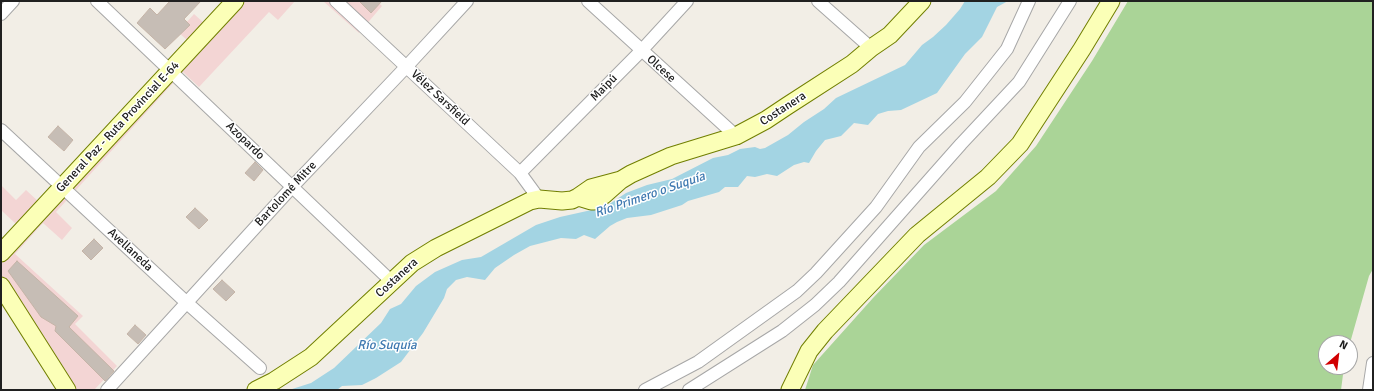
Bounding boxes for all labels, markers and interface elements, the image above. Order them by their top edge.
street label: Olcese [643,52,679,86]
street label: General Paz - Ruta Provincial E-64 [53,58,183,196]
street label: Vélez Sarsfield [408,67,472,129]
street label: Maipú [588,72,620,104]
street label: Costanera [757,89,809,129]
street label: Azopardo [223,119,267,163]
street label: Bartolomé Mitre [252,159,320,229]
water label: Río Primero o Suquía [593,169,707,221]
street label: Avellaneda [104,225,156,275]
street label: Costanera [373,255,421,301]
north arrow [1318,335,1358,375]
text: N [1337,337,1350,352]
water label: Río Suquía [357,338,417,354]

